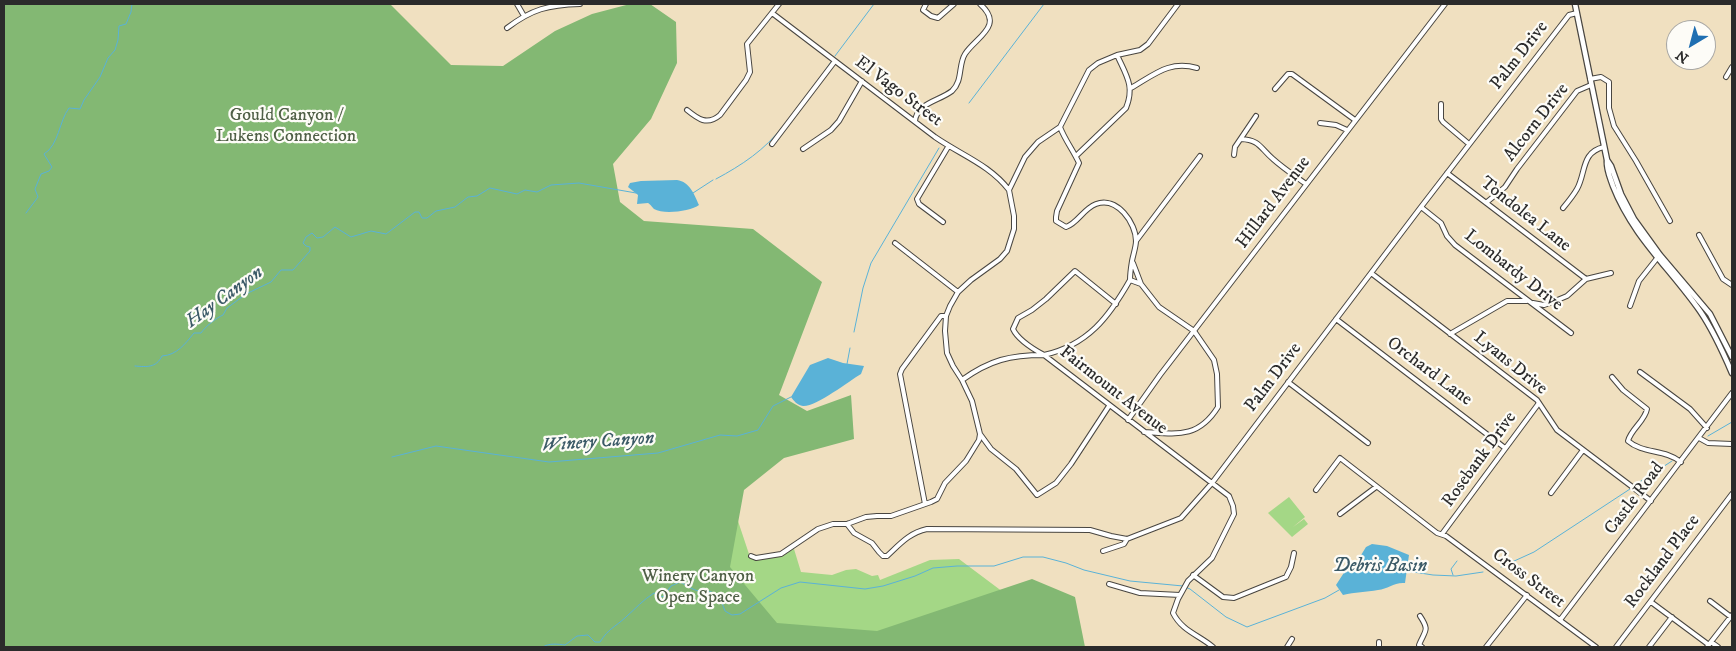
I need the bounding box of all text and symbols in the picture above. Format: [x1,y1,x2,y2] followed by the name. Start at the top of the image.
[1487,17,1553,95] street label: Palm Drive
[1666,20,1716,70] north arrow
[1673,46,1693,67] text: N
[850,52,946,132] street label: El Vago Street
[1500,80,1574,166] street label: Alcorn Drive
[216,105,356,148] park label: Gould Canyon / Lukens Connection
[1232,153,1316,253] street label: Hillard Avenue
[1475,173,1575,257] street label: Tondolea Lane
[1459,226,1567,316] street label: Lombardy Drive
[182,262,268,334] water label: Hay Canyon
[1469,328,1551,400] street label: Lyans Drive
[1382,333,1476,411] street label: Orchard Lane
[1241,339,1307,417] street label: Palm Drive
[1055,342,1171,440] street label: Fairmount Avenue
[1438,408,1522,512] street label: Rosebank Drive
[541,428,655,458] water label: Winery Canyon
[1601,458,1669,540] street label: Castle Road
[1621,511,1705,613] street label: Rockland Place
[1487,545,1569,613] street label: Cross Street
[1333,556,1427,578] water label: Debris Basin
[642,566,754,608] park label: Winery Canyon Open Space

